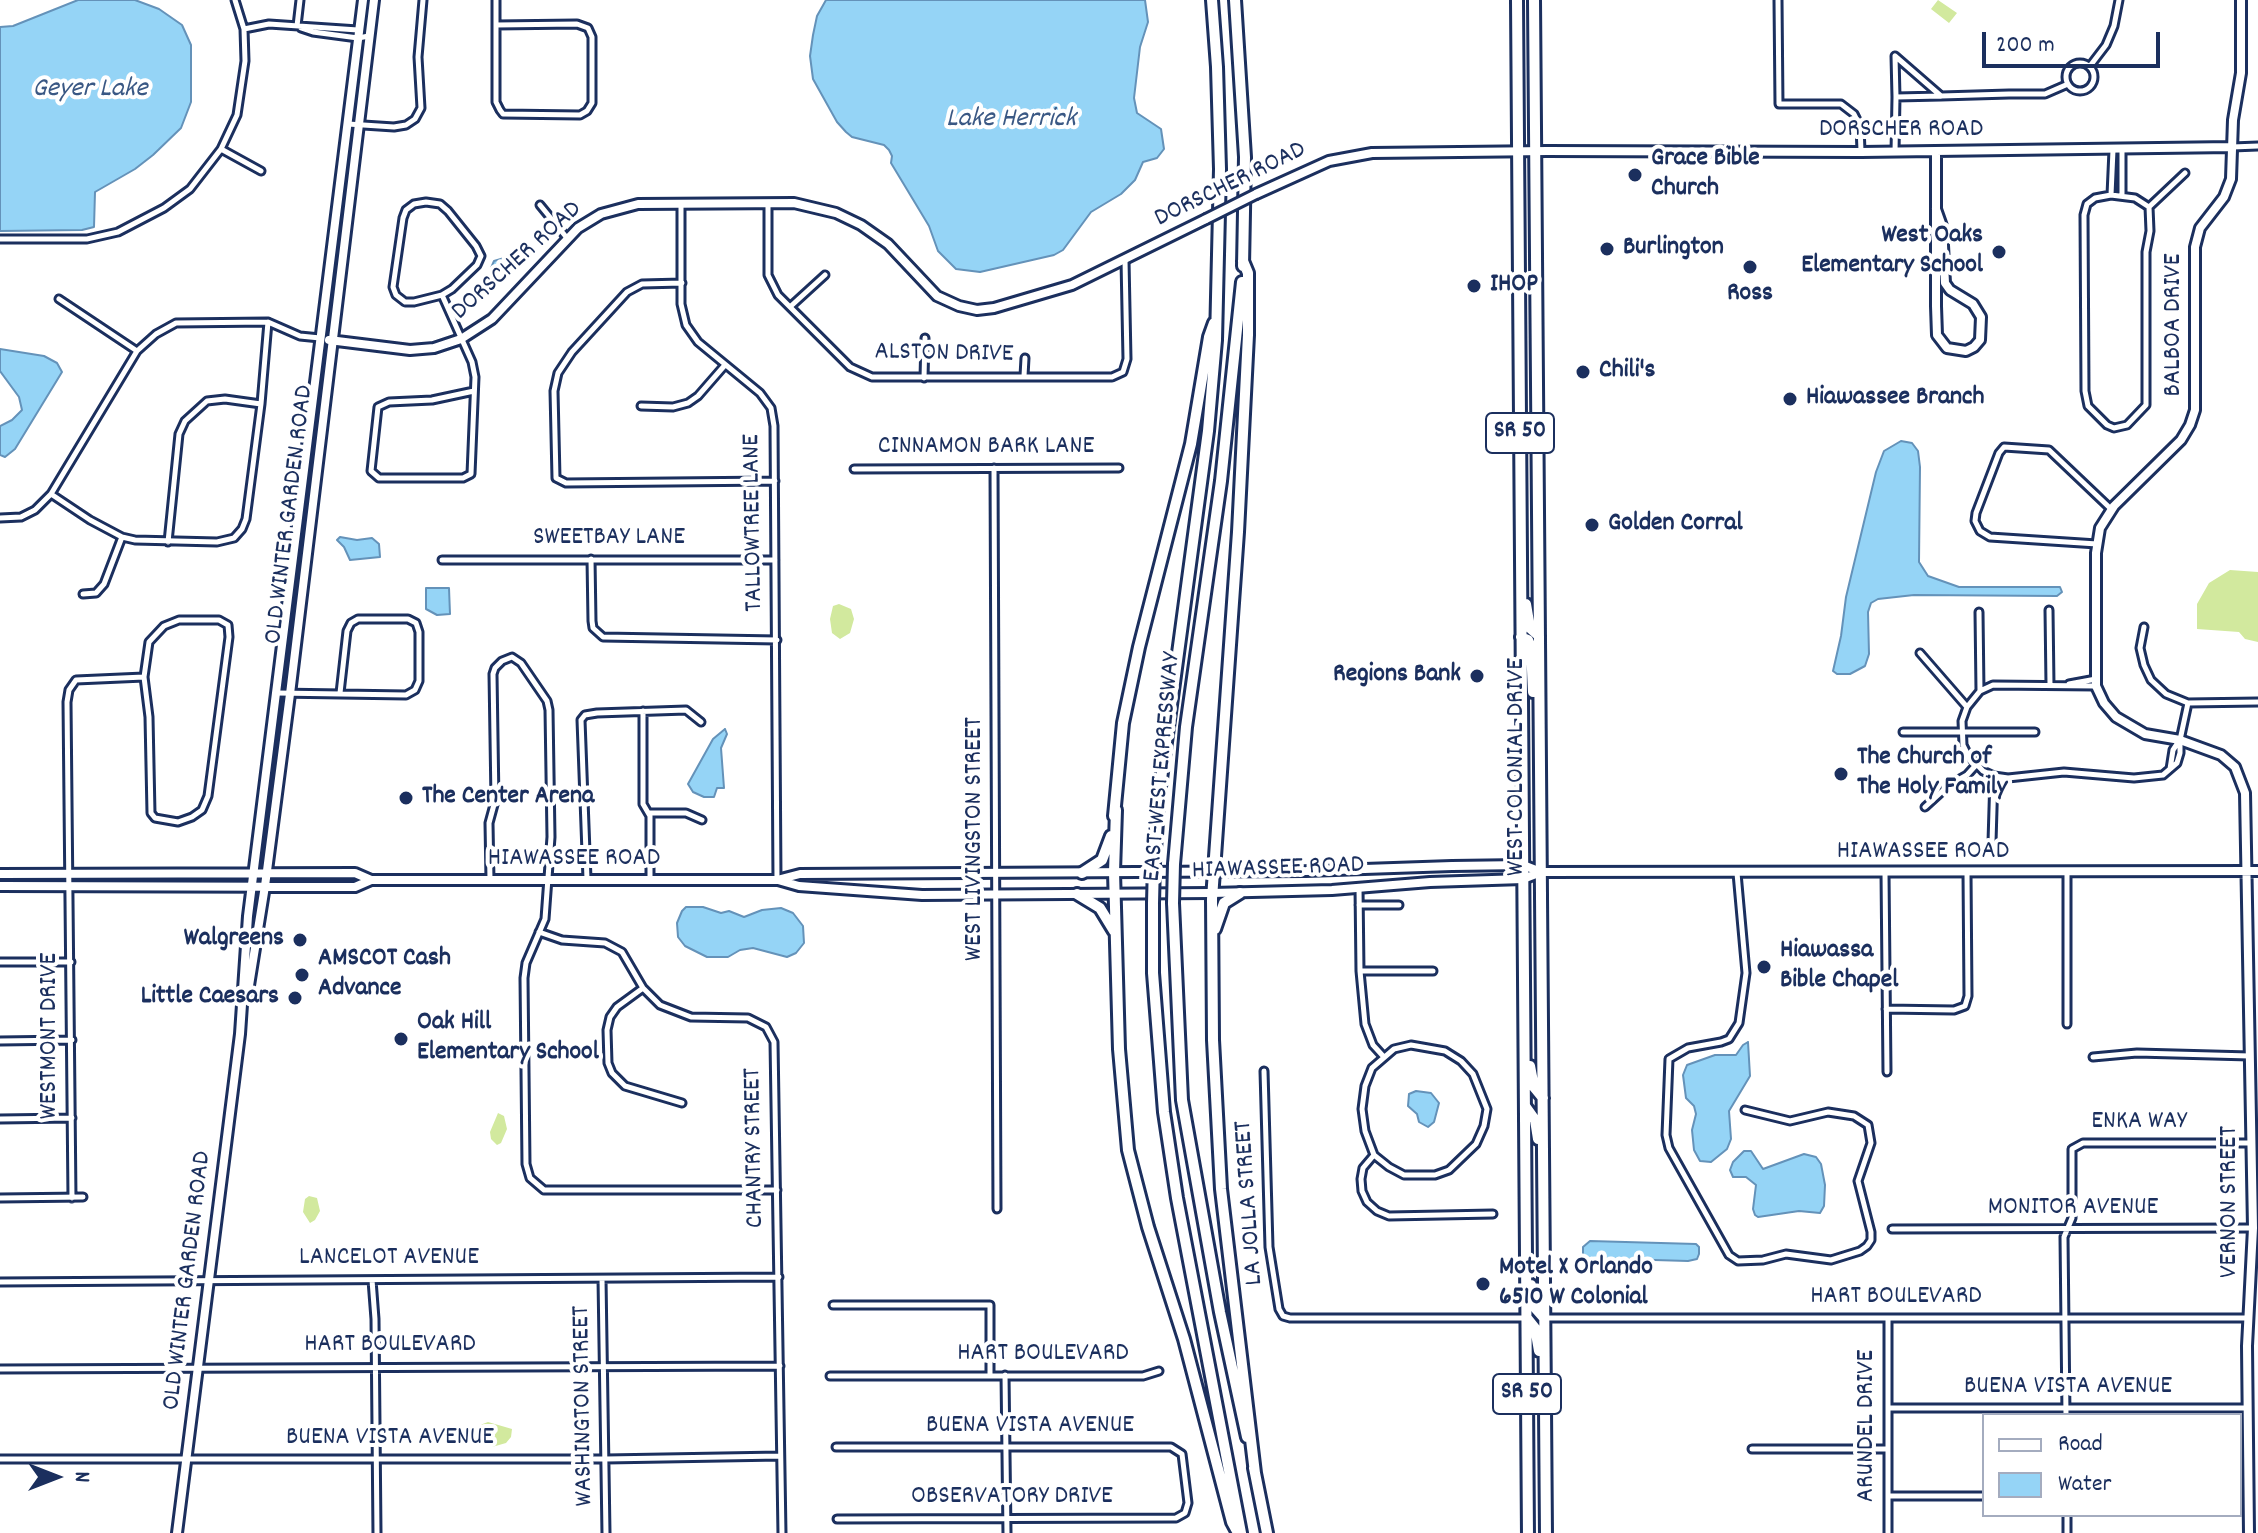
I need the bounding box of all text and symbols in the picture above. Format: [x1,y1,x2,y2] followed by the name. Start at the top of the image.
[1986,16,2164,66] scale bar
[1996,29,2055,63] text: 200 m
[32,74,148,108] water label: Geyer Lake
[946,104,1076,138] water label: Lake Herrick
[1819,115,1983,147] street label: DORSCHER ROAD
[1150,136,1312,236] street label: DORSCHER ROAD
[1651,144,1760,206] place label: Grace Bible Church
[1626,166,1644,184] marker: Grace Bible Church
[447,195,589,329] street label: DORSCHER ROAD
[1801,221,1983,282] place label: West Oaks Elementary School
[1623,233,1724,265] place label: Burlington
[1598,240,1616,258] marker: Burlington
[1990,243,2008,261] marker: West Oaks Elementary School
[2159,254,2191,396] street label: BALBOA DRIVE
[1741,258,1759,276] marker: Ross
[1490,270,1538,302] place label: IHOP
[1465,277,1483,295] marker: IHOP
[1727,279,1773,311] place label: Ross
[874,338,1014,372] street label: ALSTON DRIVE
[1599,356,1656,388] place label: Chili's
[1574,363,1592,381] marker: Chili's
[1806,383,1984,415] place label: Hiawassee Branch
[260,384,322,646] street label: OLD WINTER GARDEN ROAD
[1781,390,1799,408] marker: Hiawassee Branch
[1486,413,1554,453] road number: SR 50
[878,432,1094,464] street label: CINNAMON BARK LANE
[738,434,772,612] street label: TALLOWTREE LANE
[1608,509,1743,541] place label: Golden Corral
[1583,516,1601,534] marker: Golden Corral
[533,523,685,555] street label: SWEETBAY LANE
[1138,651,1190,883] street label: EAST-WEST EXPRESSWAY
[1502,658,1534,876] street label: WEST COLONIAL DRIVE
[1333,660,1461,692] place label: Regions Bank
[1468,667,1486,685] marker: Regions Bank
[960,717,992,961] street label: WEST LIVINGSTON STREET
[1857,743,2007,804] place label: The Church of The Holy Family
[1832,765,1850,783] marker: The Church of The Holy Family
[422,782,594,814] place label: The Center Arena
[397,789,415,807] marker: The Center Arena
[1837,837,2009,869] street label: HIAWASSEE ROAD
[488,844,660,876] street label: HIAWASSEE ROAD
[1191,851,1365,889] street label: HIAWASSEE ROAD
[184,924,284,956] place label: Walgreens
[291,931,309,949] marker: Walgreens
[1780,936,1898,998] place label: Hiawassa Bible Chapel
[318,944,451,1006] place label: AMSCOT Cash Advance
[35,953,67,1119] street label: WESTMONT DRIVE
[1755,958,1773,976] marker: Hiawassa Bible Chapel
[293,966,311,984] marker: AMSCOT Cash Advance
[141,982,279,1014] place label: Little Caesars
[286,989,304,1007] marker: Little Caesars
[417,1008,599,1070] place label: Oak Hill Elementary School
[392,1030,410,1048] marker: Oak Hill Elementary School
[739,1068,773,1228] street label: CHANTRY STREET
[2091,1107,2187,1139] street label: ENKA WAY
[1230,1120,1272,1286] street label: LA JOLLA STREET
[2215,1126,2247,1278] street label: VERNON STREET
[158,1150,220,1412] street label: OLD WINTER GARDEN ROAD
[1988,1193,2158,1225] street label: MONITOR AVENUE
[299,1243,479,1275] street label: LANCELOT AVENUE
[1499,1253,1653,1314] place label: Motel X Orlando 6510 W Colonial
[1474,1275,1492,1293] marker: Motel X Orlando 6510 W Colonial
[1810,1282,1982,1314] street label: HART BOULEVARD
[568,1305,602,1507] street label: WASHINGTON STREET
[304,1330,476,1362] street label: HART BOULEVARD
[957,1339,1129,1371] street label: HART BOULEVARD
[1852,1350,1884,1502] street label: ARUNDEL DRIVE
[1964,1372,2172,1404] street label: BUENA VISTA AVENUE
[1493,1374,1561,1414] road number: SR 50
[926,1411,1134,1443] street label: BUENA VISTA AVENUE
[1982,1413,2242,1517] legend
[286,1423,494,1455] street label: BUENA VISTA AVENUE
[2058,1428,2103,1462] text: Road
[16,1437,96,1517] north arrow
[2058,1468,2111,1502] text: Water
[65,1472,96,1482] text: N
[911,1482,1113,1514] street label: OBSERVATORY DRIVE

